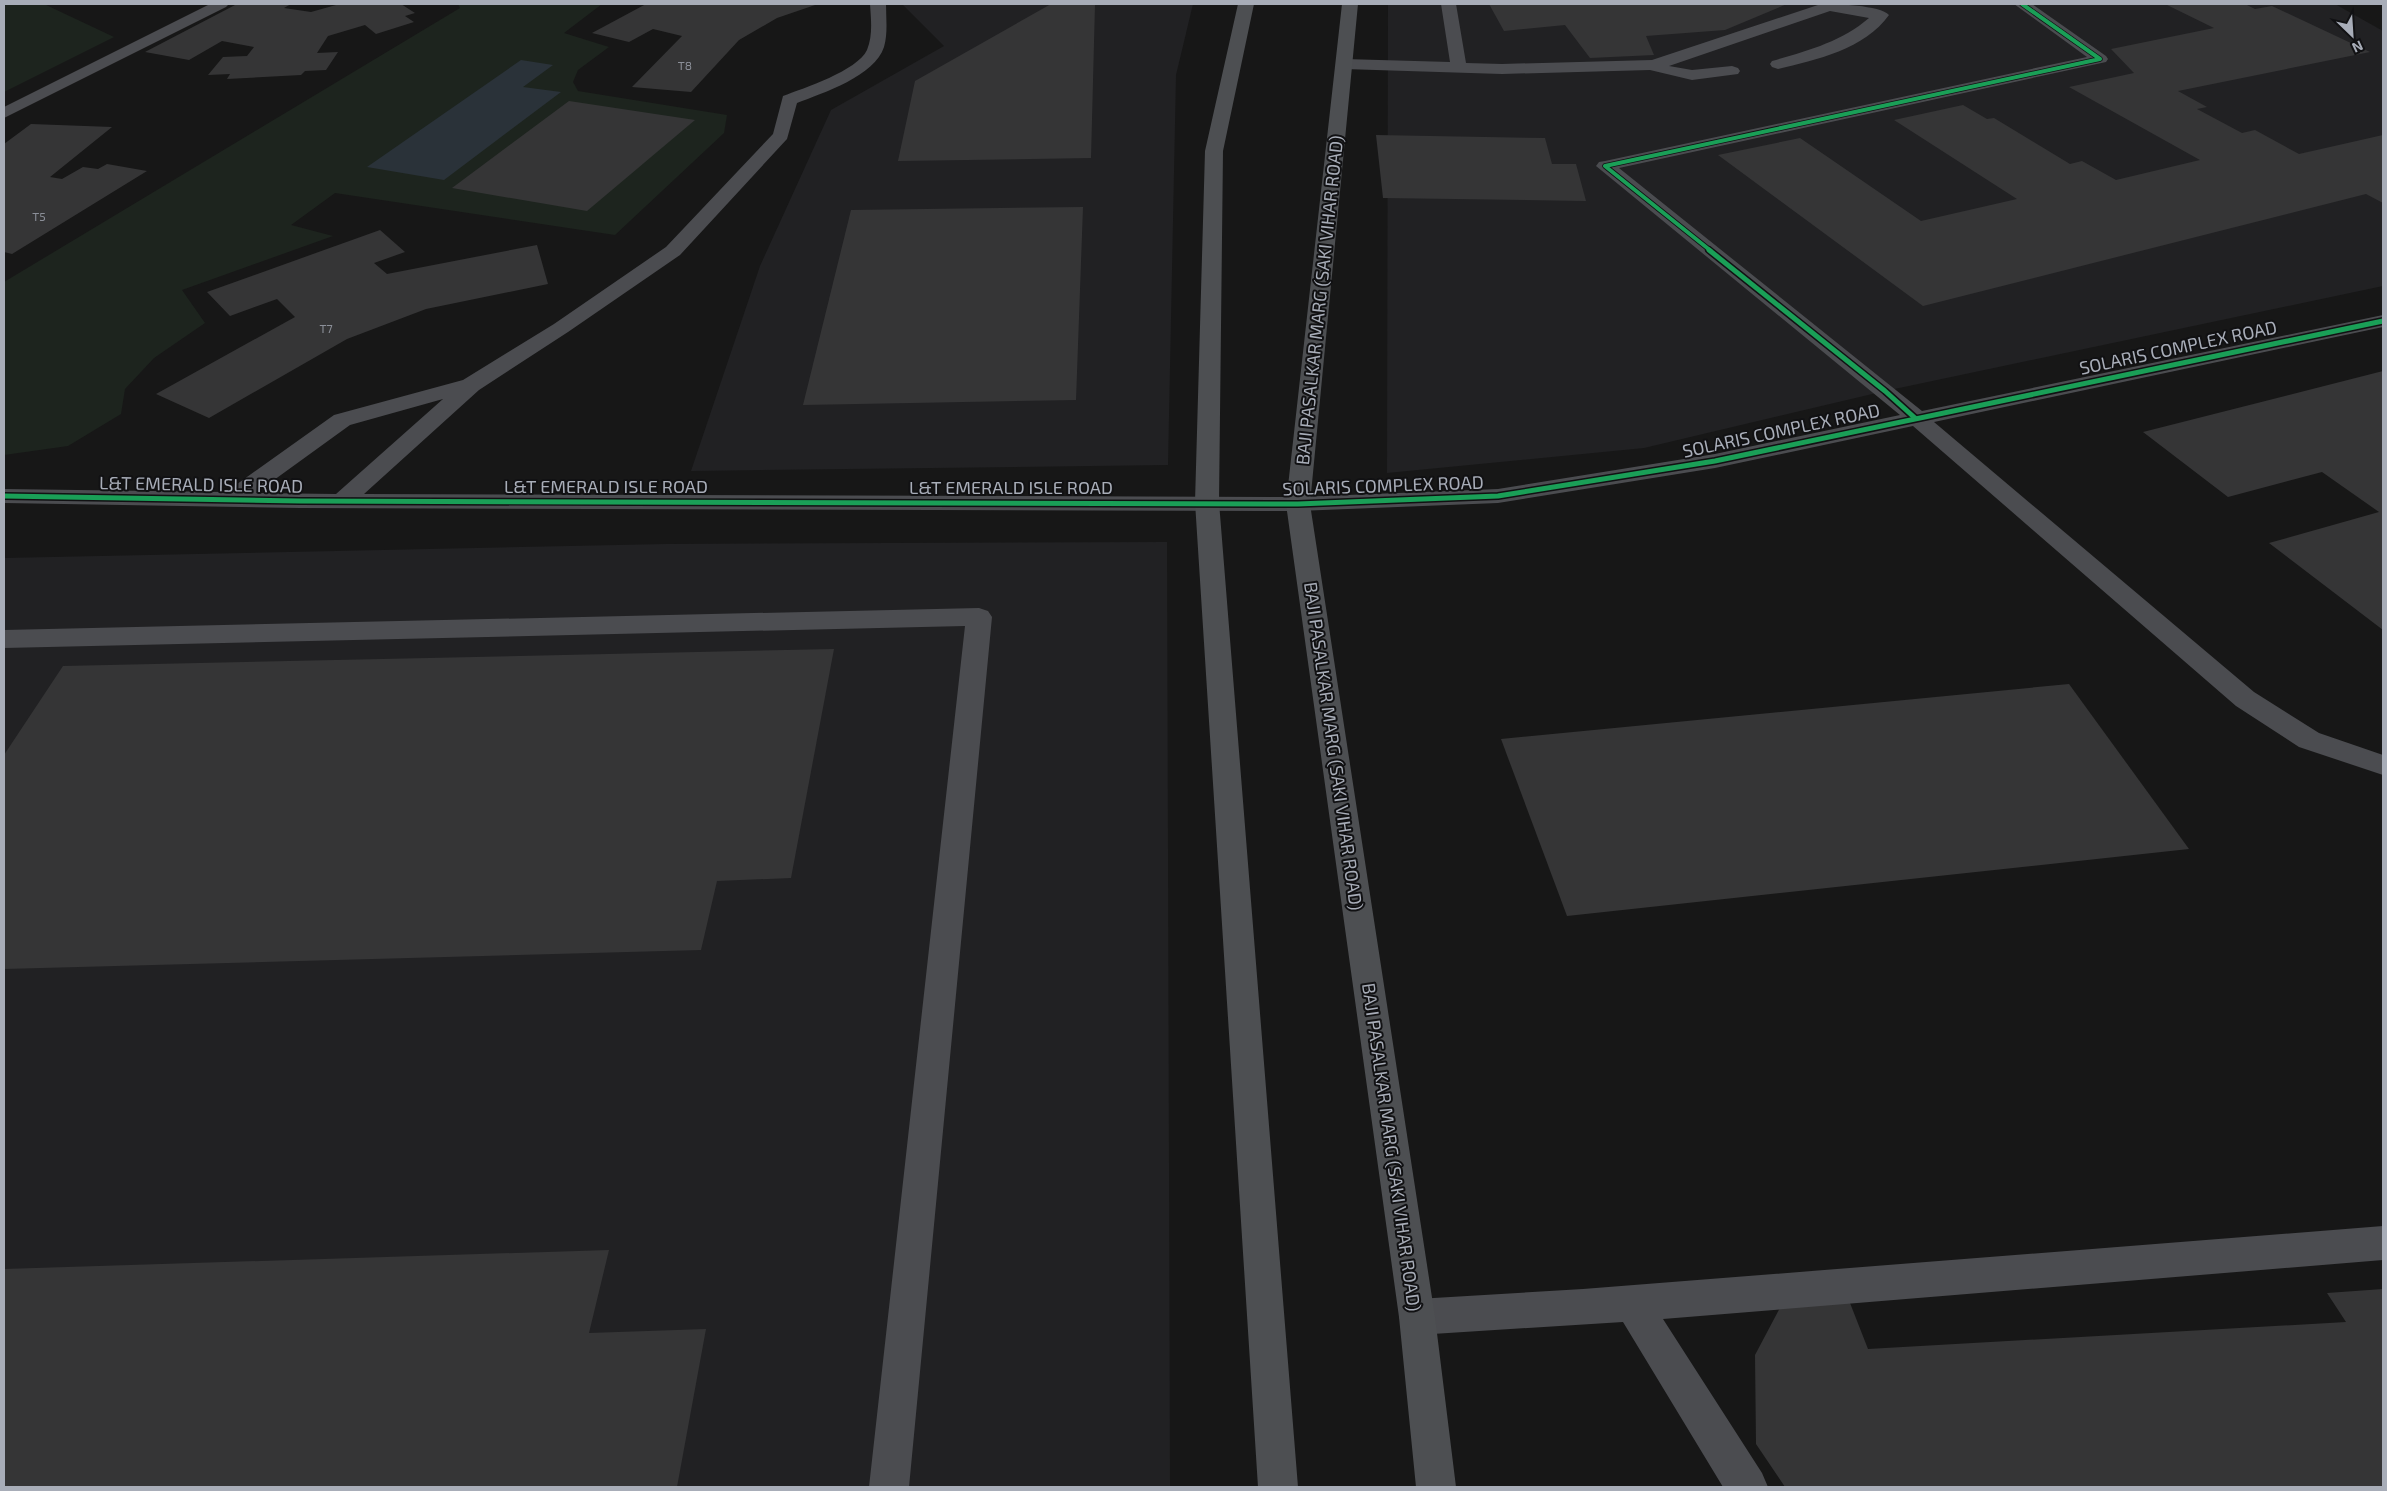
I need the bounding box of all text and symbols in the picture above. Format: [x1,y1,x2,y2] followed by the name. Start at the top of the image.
[2327,10,2377,60] north arrow
[2350,37,2366,57] text: N
[678,58,692,72] house number: T8
[1291,134,1347,466] street label: BAJI PASALKAR MARG (SAKI VIHAR ROAD)
[32,209,46,223] house number: T5
[2077,315,2279,379] street label: SOLARIS COMPLEX ROAD
[319,321,333,335] house number: T7
[1680,398,1882,462] street label: SOLARIS COMPLEX ROAD
[1282,470,1484,500] street label: SOLARIS COMPLEX ROAD
[99,471,303,497] street label: L&T EMERALD ISLE ROAD
[504,475,708,497] street label: L&T EMERALD ISLE ROAD
[909,476,1113,498] street label: L&T EMERALD ISLE ROAD
[1300,580,1368,912] street label: BAJI PASALKAR MARG (SAKI VIHAR ROAD)
[1358,981,1426,1313] street label: BAJI PASALKAR MARG (SAKI VIHAR ROAD)

